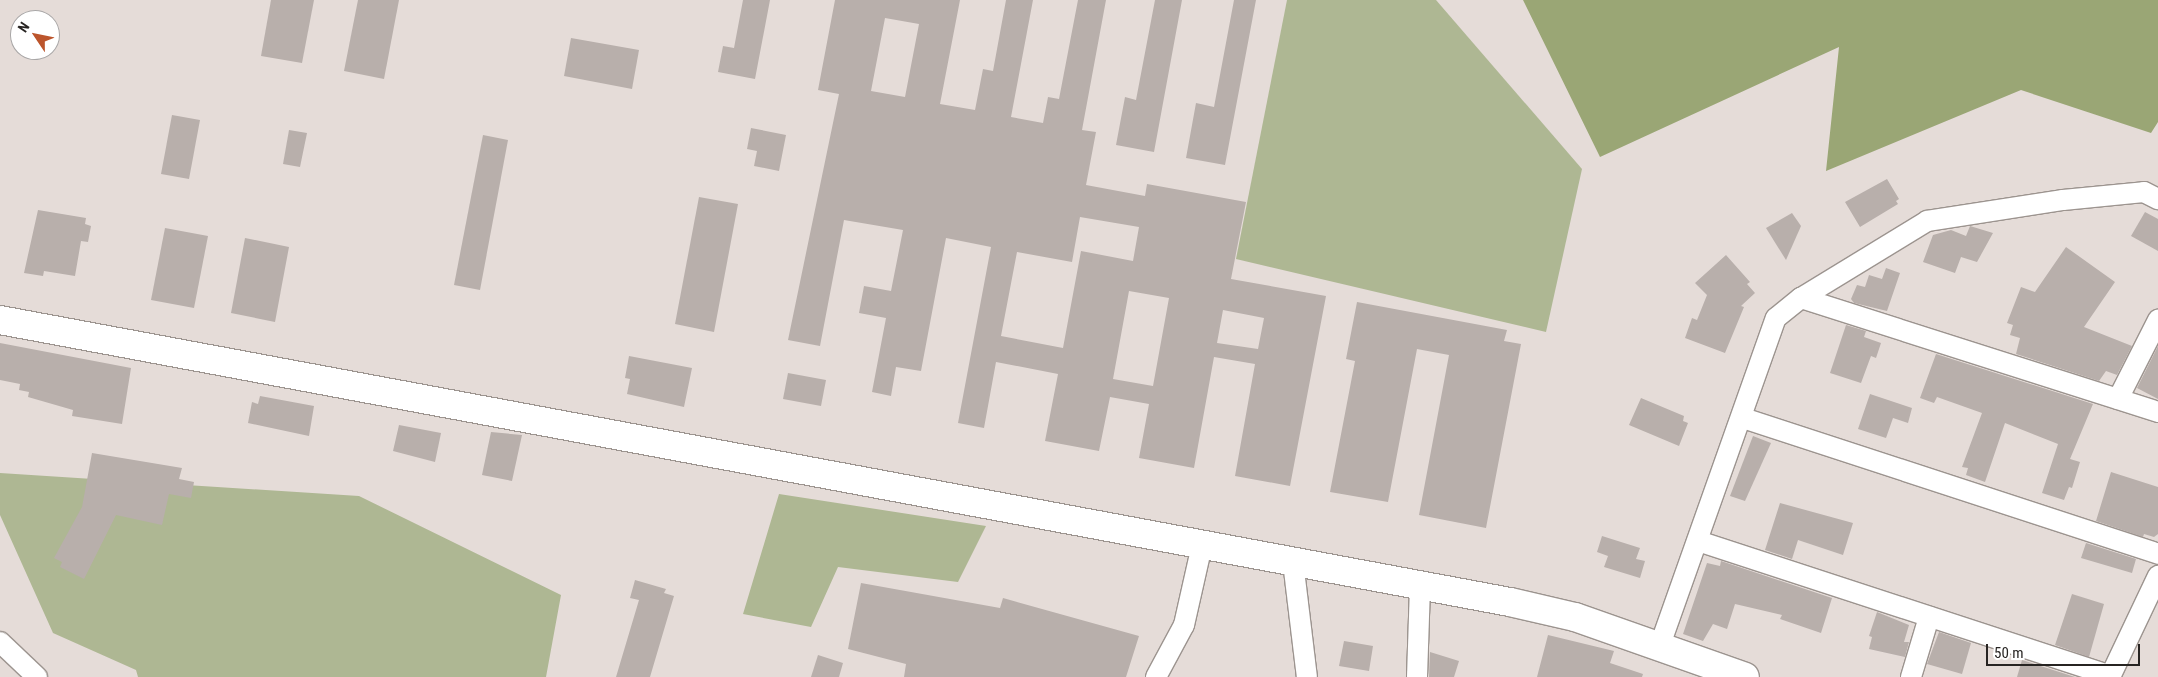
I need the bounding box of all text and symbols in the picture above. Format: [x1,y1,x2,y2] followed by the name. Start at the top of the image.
[10,10,60,60] north arrow
[14,19,32,35] text: N
[1988,634,2142,666] scale bar
[1994,644,2024,662] text: 50 m

